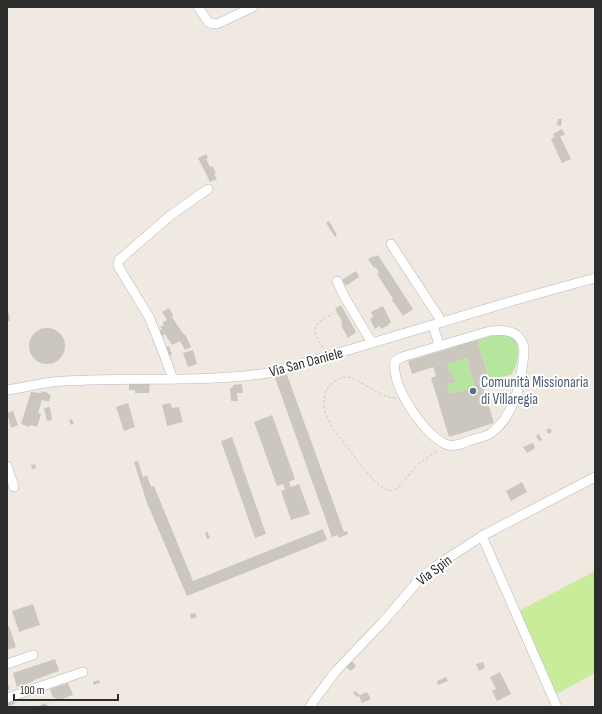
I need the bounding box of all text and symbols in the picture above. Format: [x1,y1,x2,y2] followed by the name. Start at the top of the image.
[267,343,345,381] street label: Via San Daniele
[481,373,589,409] place label: Comunità Missionaria di Villaregia
[468,386,478,396] marker: Comunità Missionaria di Villaregia
[413,551,456,590] street label: Via Spin
[14,676,118,702] scale bar
[20,683,45,698] text: 100 m

